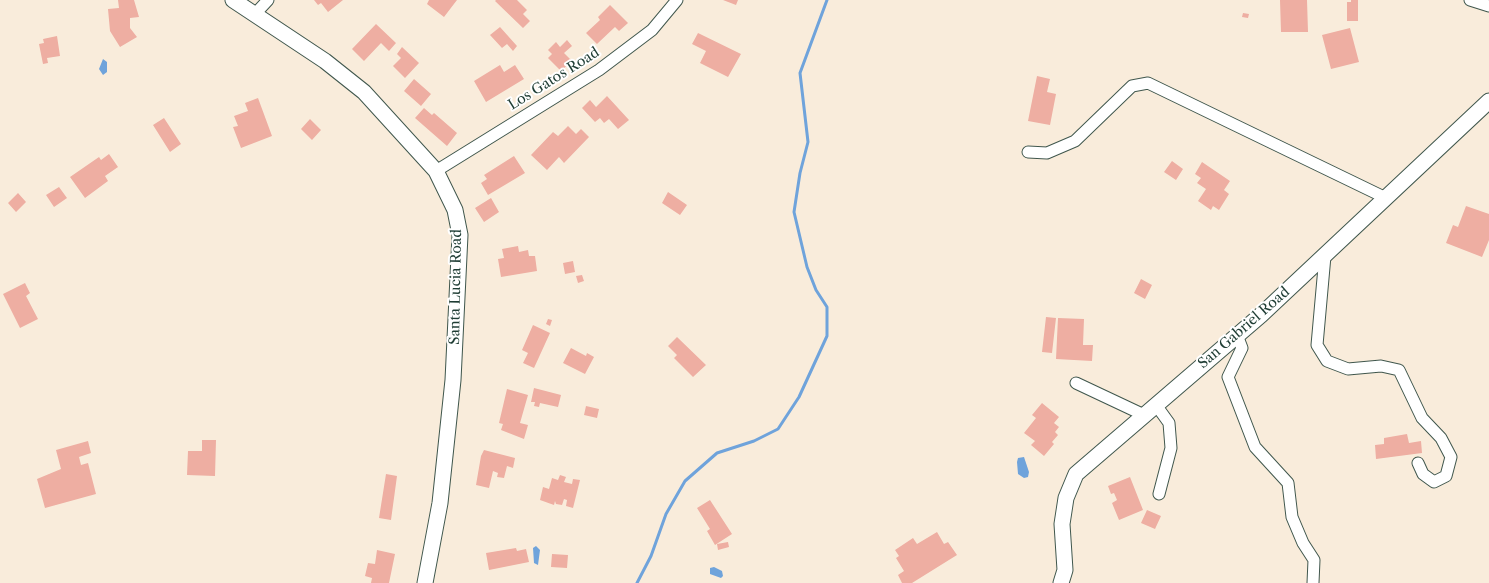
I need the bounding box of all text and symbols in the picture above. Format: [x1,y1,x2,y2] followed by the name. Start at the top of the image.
[505,44,603,114] street label: Los Gatos Road
[447,229,465,345] street label: Santa Lucia Road
[1195,284,1293,372] street label: San Gabriel Road

